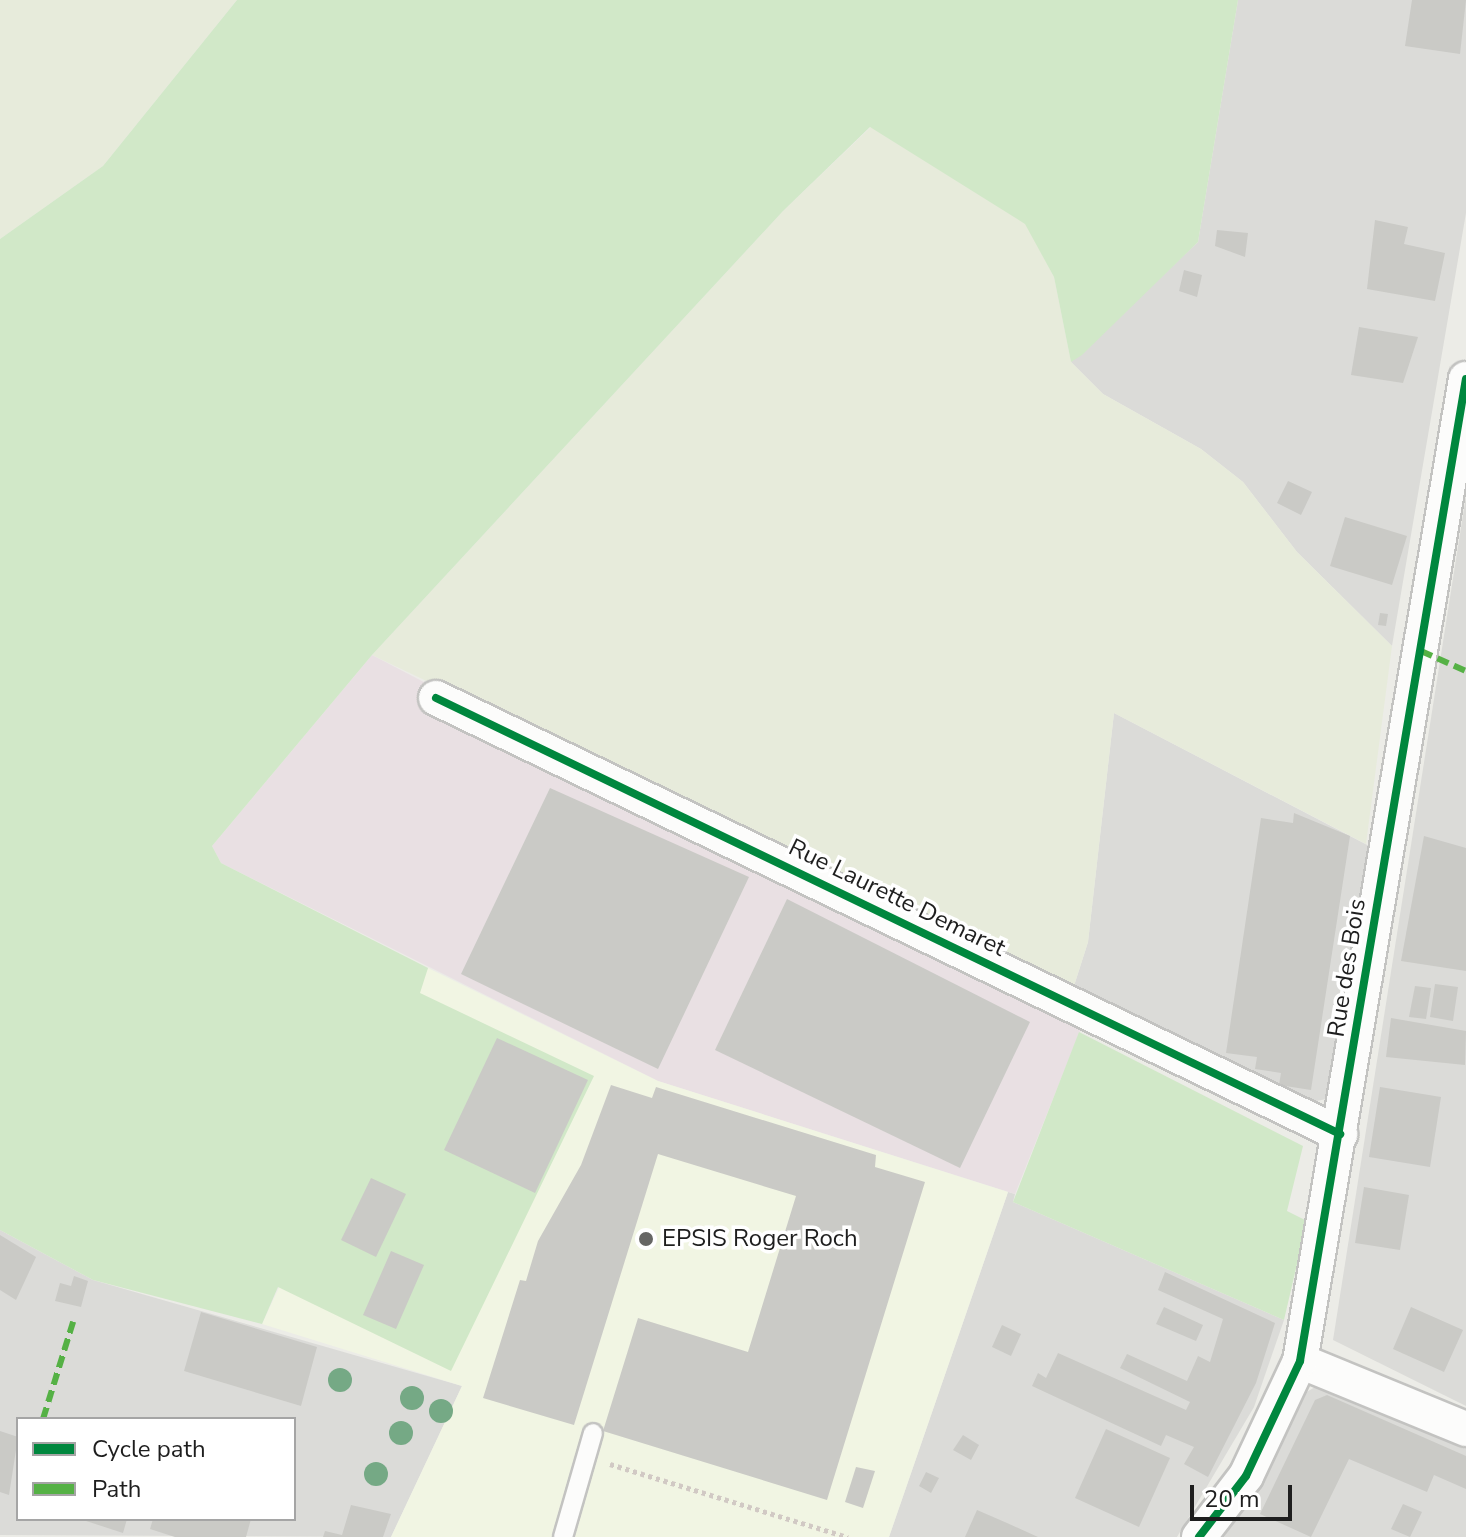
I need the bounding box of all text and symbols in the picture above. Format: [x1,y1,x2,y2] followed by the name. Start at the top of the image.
[784,833,1010,963] street label: Rue Laurette Demaret
[1322,897,1372,1039] street label: Rue des Bois
[662,1225,858,1253] place label: EPSIS Roger Roch
[637,1230,655,1248] marker: EPSIS Roger Roch
[16,1417,296,1521] legend
[92,1433,206,1465] text: Cycle path
[1194,1469,1296,1519] scale bar
[92,1473,141,1505] text: Path
[1204,1483,1260,1515] text: 20 m

